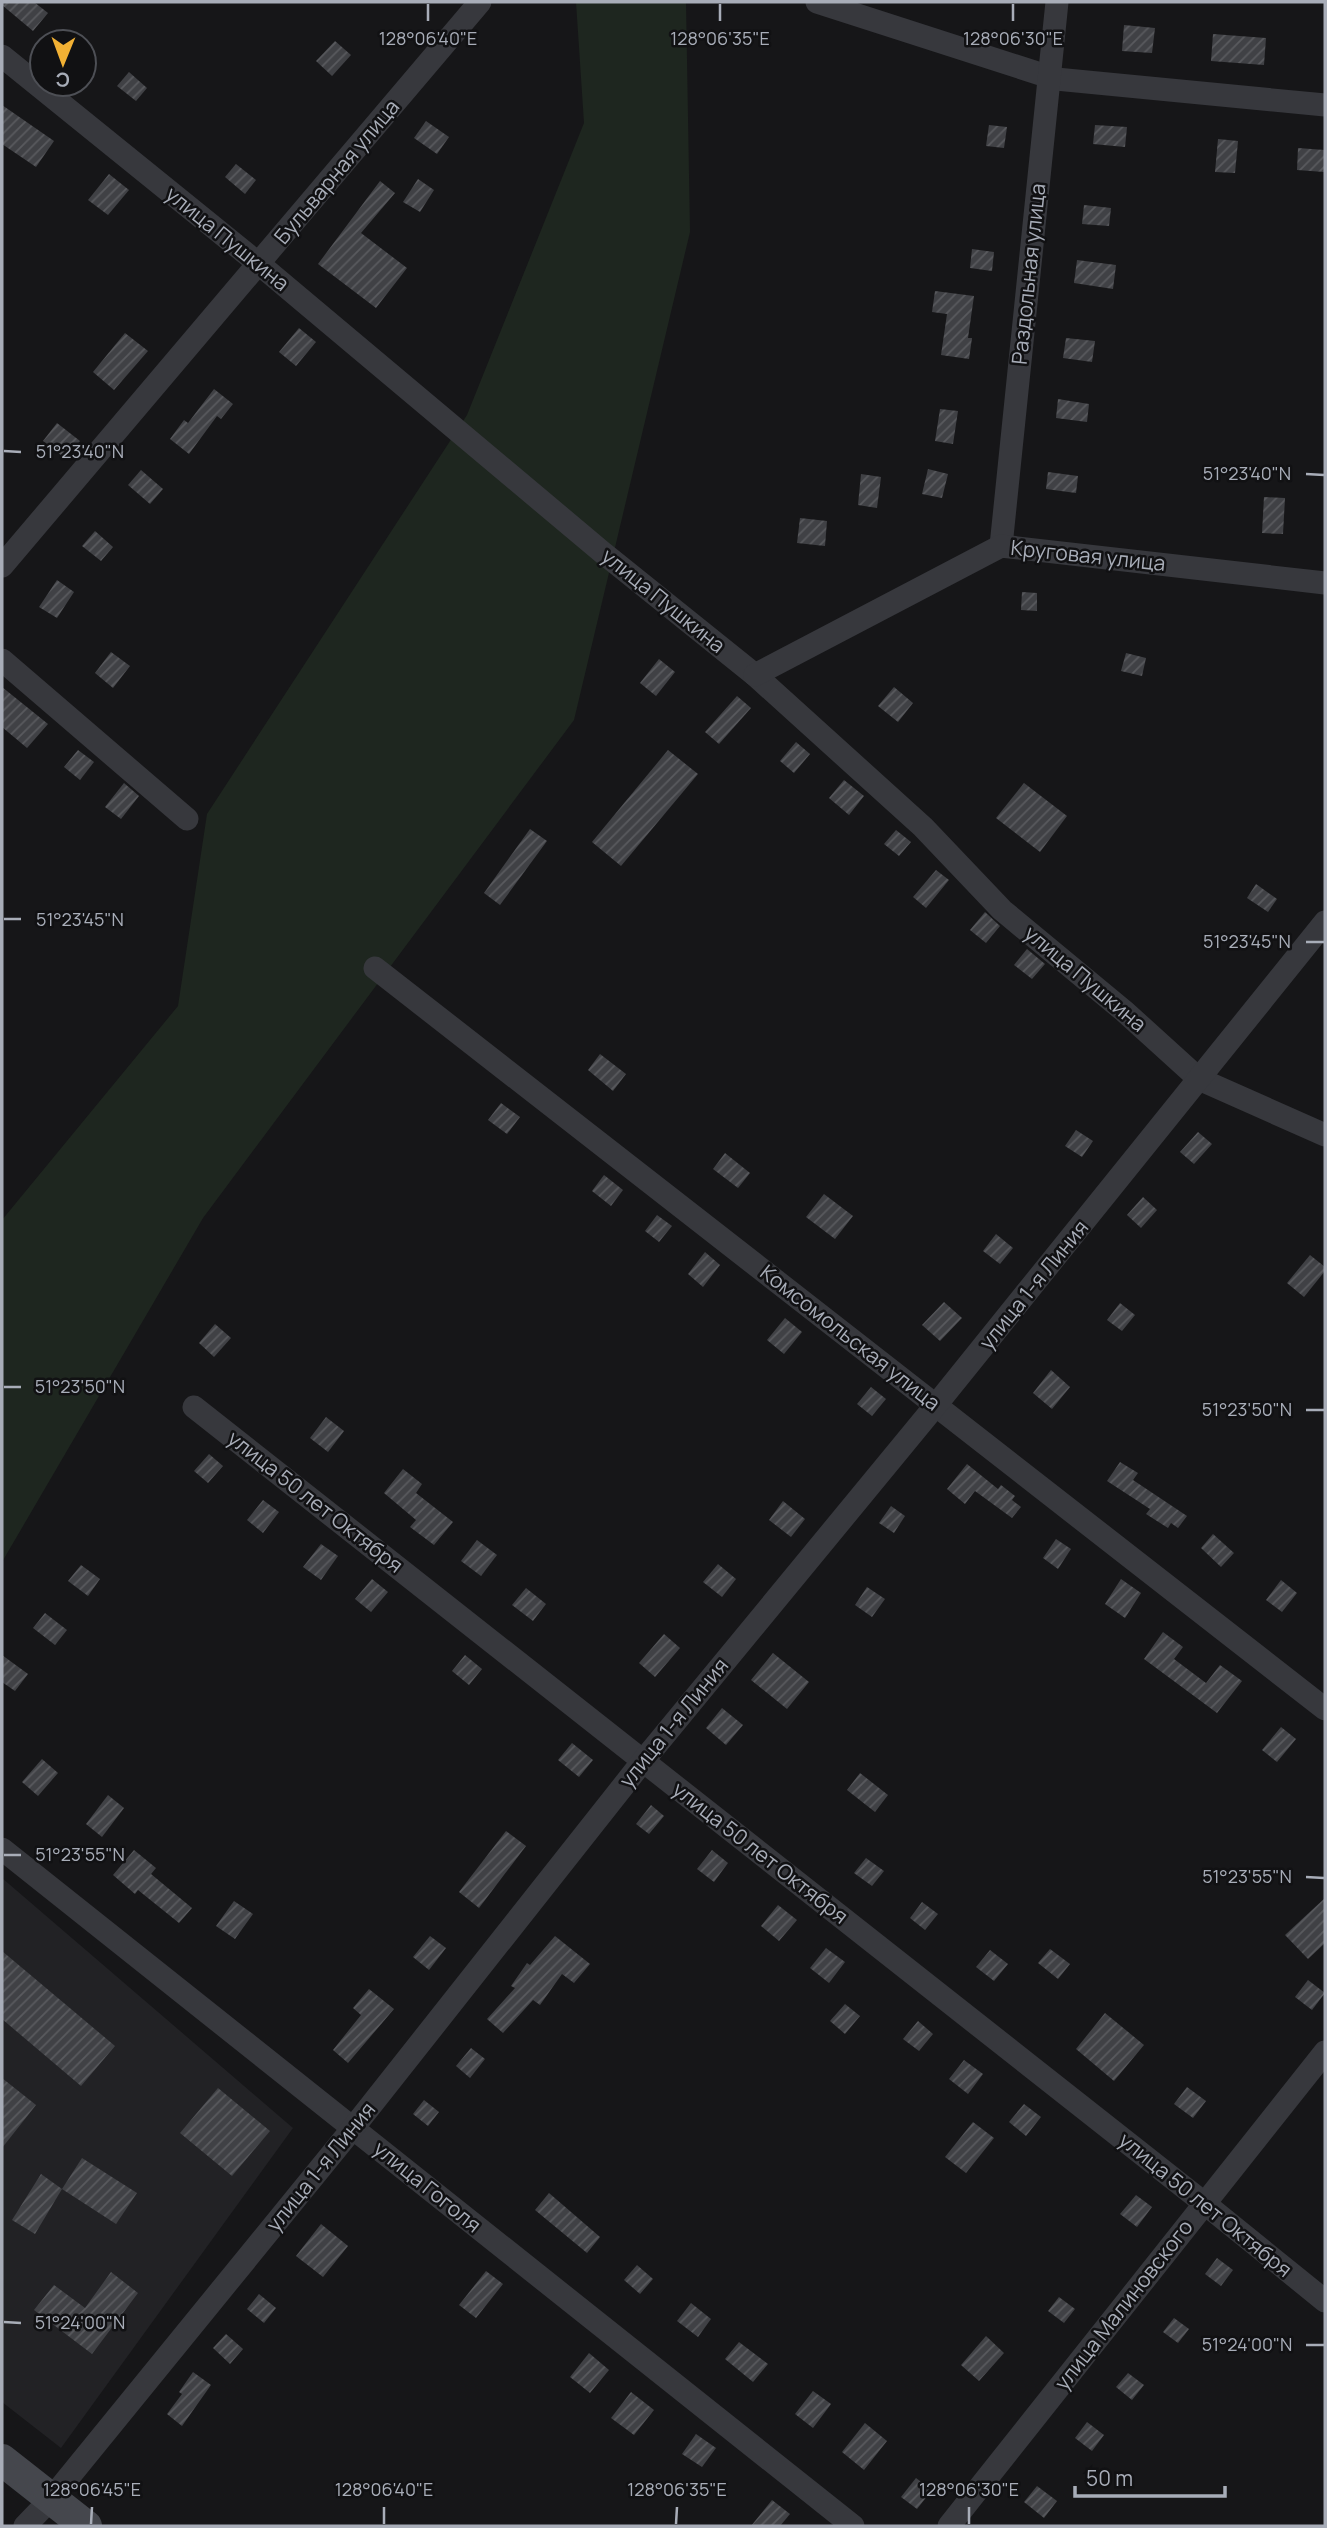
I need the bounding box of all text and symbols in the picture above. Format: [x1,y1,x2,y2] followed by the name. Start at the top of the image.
[379,26,477,50] text: 128°06'40"E
[670,26,770,50] text: 128°06'35"E
[963,26,1063,50] text: 128°06'30"E
[28,28,98,98] north arrow
[55,67,70,93] text: С
[267,93,405,250] street label: Бульварная улица
[160,180,295,297] street label: улица Пушкина
[1005,182,1051,366] street label: Раздольная улица
[36,439,124,463] text: 51°23'40"N
[1203,461,1291,485] text: 51°23'40"N
[1009,533,1167,577] street label: Круговая улица
[596,542,731,659] street label: улица Пушкина
[36,907,124,931] text: 51°23'45"N
[1019,919,1153,1038] street label: улица Пушкина
[1203,929,1291,953] text: 51°23'45"N
[972,1214,1094,1355] street label: улица 1-я Линия
[755,1258,946,1416] street label: Комсомольская улица
[35,1374,125,1398] text: 51°23'50"N
[1202,1397,1292,1421] text: 51°23'50"N
[222,1424,409,1579] street label: улица 50 лет Октября
[612,1652,734,1793] street label: улица 1-я Линия
[667,1775,854,1930] street label: улица 50 лет Октября
[35,1842,125,1866] text: 51°23'55"N
[1202,1864,1292,1888] text: 51°23'55"N
[259,2096,381,2237] street label: улица 1-я Линия
[1113,2126,1298,2283] street label: улица 50 лет Октября
[368,2134,487,2238] street label: улица Гоголя
[1048,2213,1199,2395] street label: улица Малиновского
[35,2310,125,2334] text: 51°24'00"N
[1202,2332,1292,2356] text: 51°24'00"N
[1075,2454,1226,2498] scale bar
[1086,2464,1133,2492] text: 50 m
[43,2477,141,2501] text: 128°06'45"E
[335,2477,433,2501] text: 128°06'40"E
[627,2477,727,2501] text: 128°06'35"E
[919,2477,1019,2501] text: 128°06'30"E

